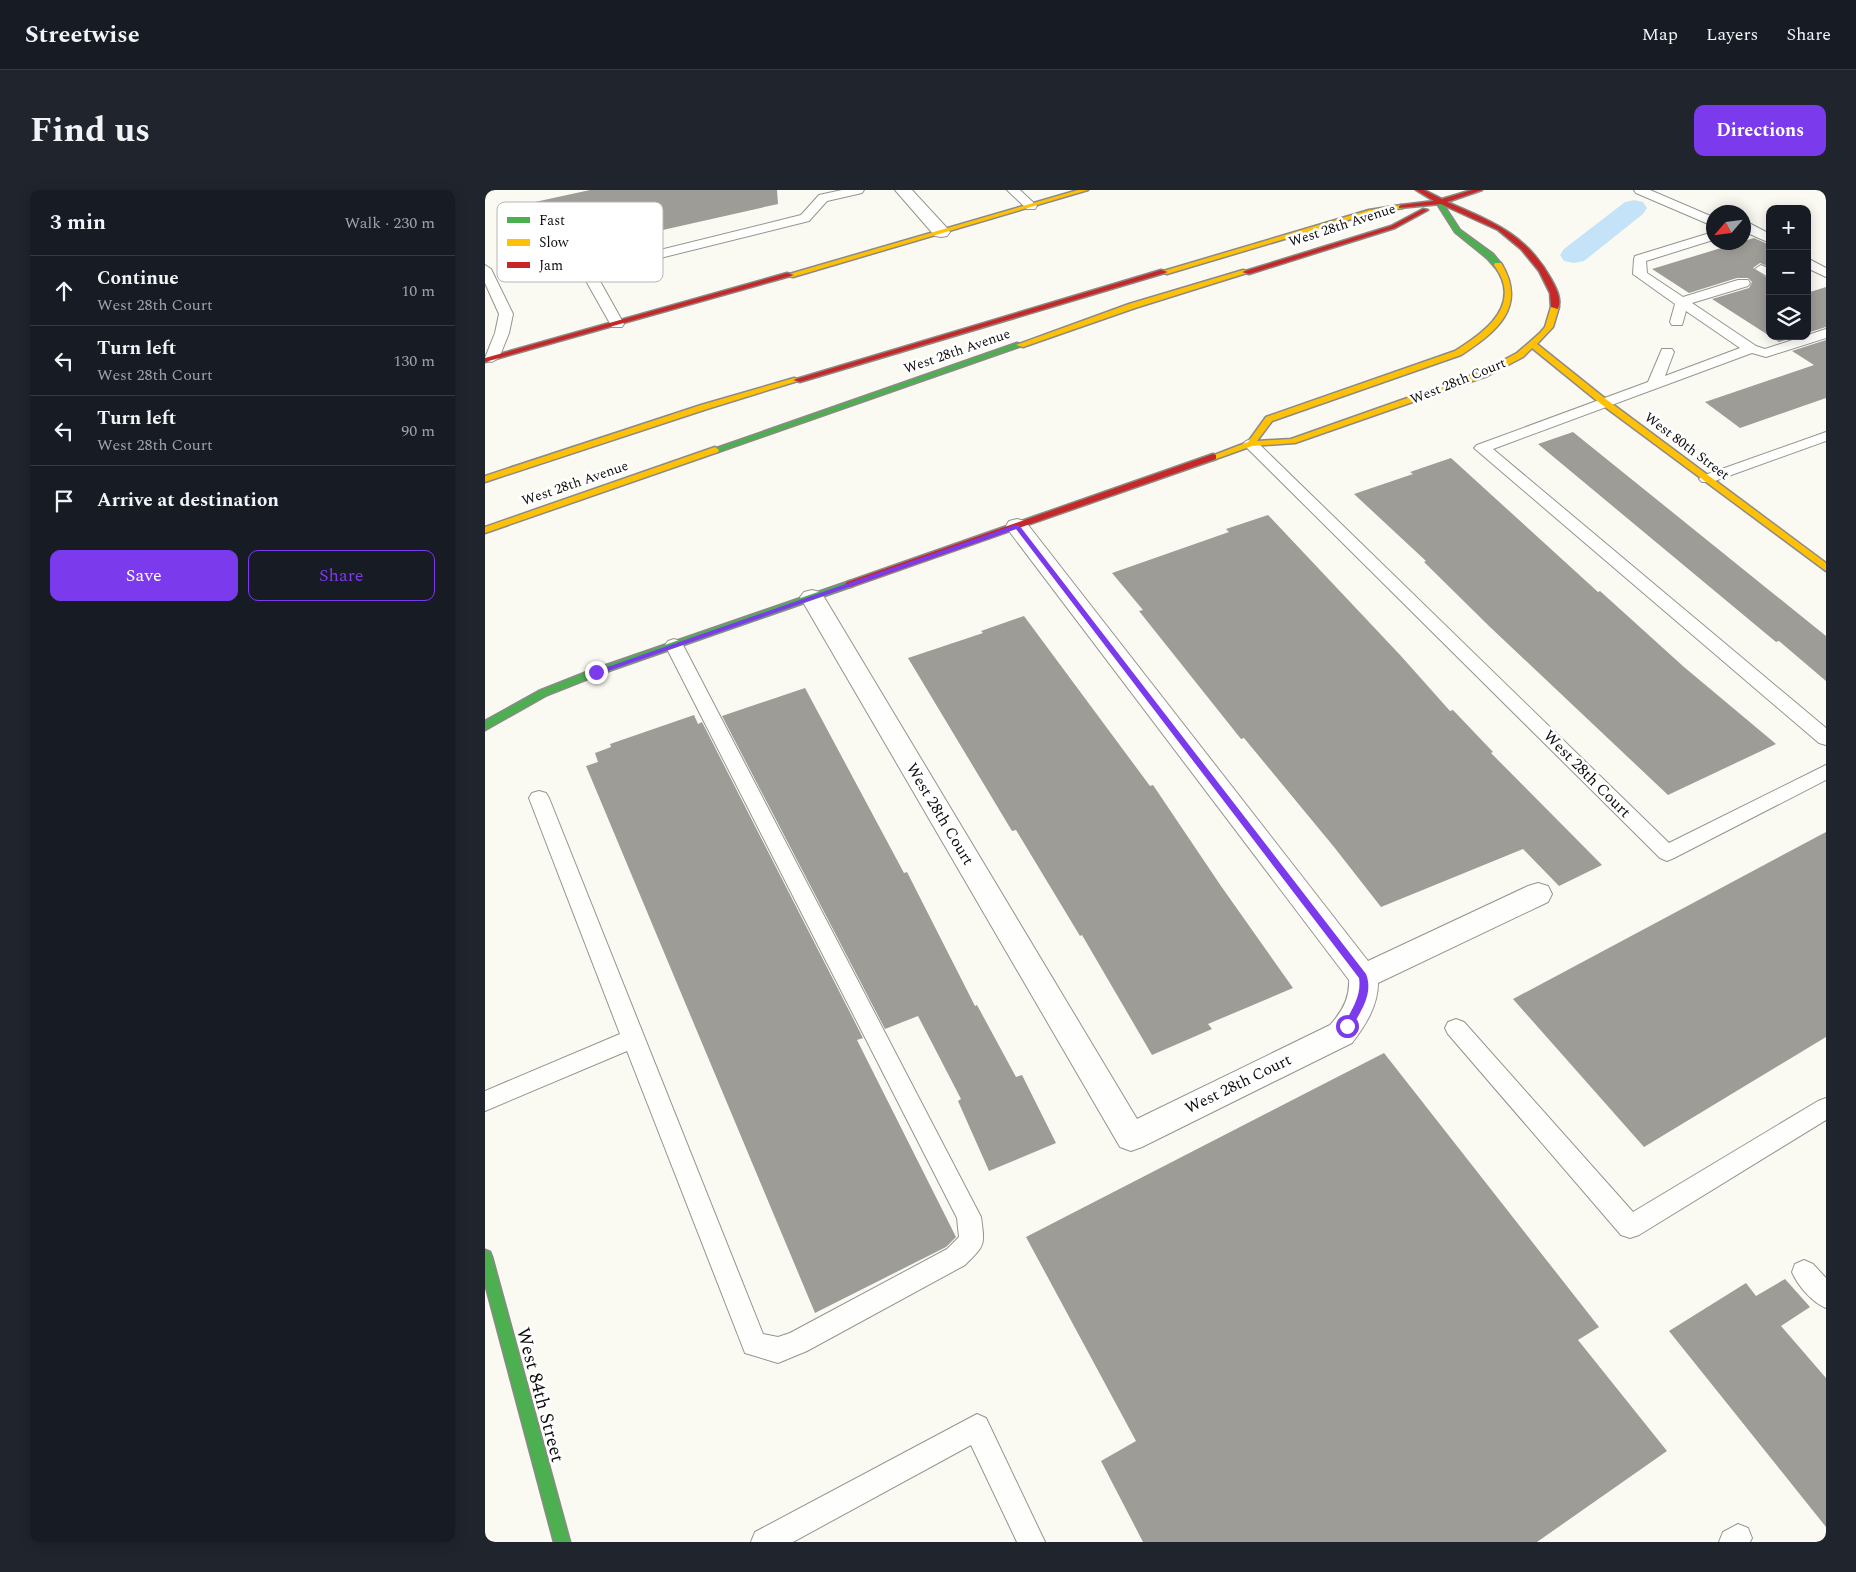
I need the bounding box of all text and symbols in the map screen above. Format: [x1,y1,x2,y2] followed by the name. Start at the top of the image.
[25,17,140,53] text: Streetwise
[1642,21,1678,48] text: Map
[1706,21,1758,48] text: Layers
[1786,21,1831,48] text: Share
[30,104,150,157] text: Find us
[1694,105,1826,156] button: Directions
[1286,198,1398,252] street label: West 28th Avenue
[497,202,663,282] legend
[1706,205,1751,250] north arrow
[1766,205,1811,340] map controls
[1766,205,1811,250] button: +
[50,207,106,239] text: 3 min
[539,210,565,231] text: Fast
[344,211,435,235] text: Walk · 230 m
[539,232,569,253] text: Slow
[1766,250,1811,295] button: −
[539,255,563,276] text: Jam
[97,264,179,293] text: Continue
[50,277,78,305] icon: ahead
[401,279,435,303] text: 10 m
[97,293,213,317] text: West 28th Court
[1766,295,1811,340] button: layers
[901,323,1013,379] street label: West 28th Avenue
[97,334,176,363] text: Turn left
[50,347,78,375] icon: left
[393,349,435,373] text: 130 m
[1407,352,1509,410] street label: West 28th Court
[97,363,213,387] text: West 28th Court
[97,404,176,433] text: Turn left
[1640,407,1734,485] street label: West 80th Street
[50,417,78,445] icon: left
[401,419,435,443] text: 90 m
[97,433,213,457] text: West 28th Court
[519,455,631,511] street label: West 28th Avenue
[97,486,279,515] text: Arrive at destination
[50,487,78,515] icon: arrive
[50,550,238,601] button: Save
[248,550,435,601] button: Share
[585,661,608,684] route end
[1538,725,1637,824] street label: West 28th Court
[900,758,980,870] street label: West 28th Court
[1336,1015,1359,1038] route start
[1181,1048,1296,1120] street label: West 28th Court
[508,1324,572,1466] street label: West 84th Street

